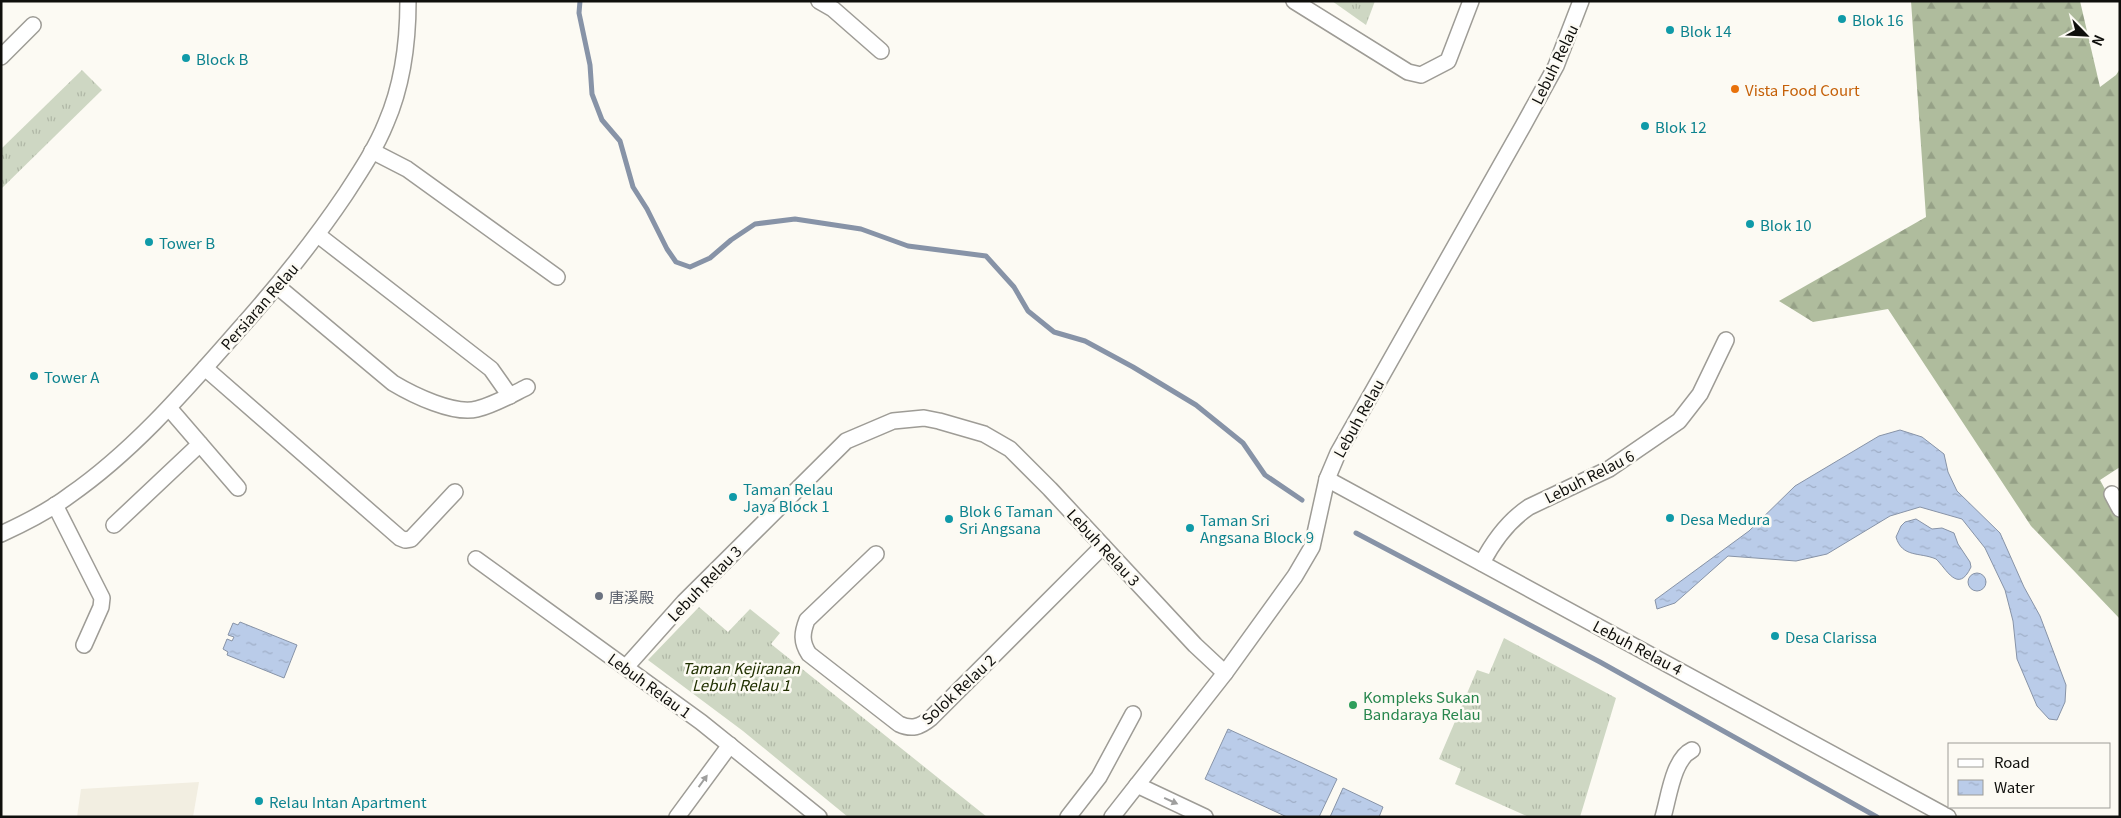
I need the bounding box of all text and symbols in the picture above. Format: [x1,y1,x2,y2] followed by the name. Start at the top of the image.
[1852,9,1904,30] place label: Blok 16
[2061,10,2111,60] north arrow
[1836,13,1848,25] marker: Blok 16
[1680,20,1732,41] place label: Blok 14
[1526,21,1582,107] street label: Lebuh Relau
[1664,24,1676,36] marker: Blok 14
[2088,32,2110,50] text: N
[196,48,248,69] place label: Block B
[180,52,192,64] marker: Block B
[1745,79,1860,100] place label: Vista Food Court
[1729,83,1741,95] marker: Vista Food Court
[1655,116,1707,137] place label: Blok 12
[1639,120,1651,132] marker: Blok 12
[1760,214,1812,235] place label: Blok 10
[1744,218,1756,230] marker: Blok 10
[159,232,215,253] place label: Tower B
[143,236,155,248] marker: Tower B
[216,258,302,354] street label: Persiaran Relau
[44,366,100,387] place label: Tower A
[28,370,40,382] marker: Tower A
[1328,375,1388,461] street label: Lebuh Relau
[1540,444,1638,508] street label: Lebuh Relau 6
[743,478,833,516] place label: Taman Relau Jaya Block 1
[727,491,739,503] marker: Taman Relau Jaya Block 1
[959,500,1053,538] place label: Blok 6 Taman Sri Angsana
[1063,504,1145,590] street label: Lebuh Relau 3
[1680,508,1770,529] place label: Desa Medura
[1200,509,1314,547] place label: Taman Sri Angsana Block 9
[1664,512,1676,524] marker: Desa Medura
[943,513,955,525] marker: Blok 6 Taman Sri Angsana
[1184,522,1196,534] marker: Taman Sri Angsana Block 9
[662,540,746,626] street label: Lebuh Relau 3
[609,586,654,607] place label: 唐溪殿
[593,590,605,602] marker: 唐溪殿
[1590,615,1686,679] street label: Lebuh Relau 4
[1785,626,1877,647] place label: Desa Clarissa
[1769,630,1781,642] marker: Desa Clarissa
[604,648,696,722] street label: Lebuh Relau 1
[916,649,1000,729] street label: Solok Relau 2
[682,657,801,695] park label: Taman Kejiranan Lebuh Relau 1
[1363,686,1481,724] place label: Kompleks Sukan Bandaraya Relau
[1347,699,1359,711] marker: Kompleks Sukan Bandaraya Relau
[1948,743,2111,808] legend
[1994,751,2030,772] text: Road
[698,775,709,788] one-way arrow
[1994,776,2035,797] text: Water
[269,791,427,812] place label: Relau Intan Apartment
[253,795,265,807] marker: Relau Intan Apartment
[1164,798,1178,806] one-way arrow

